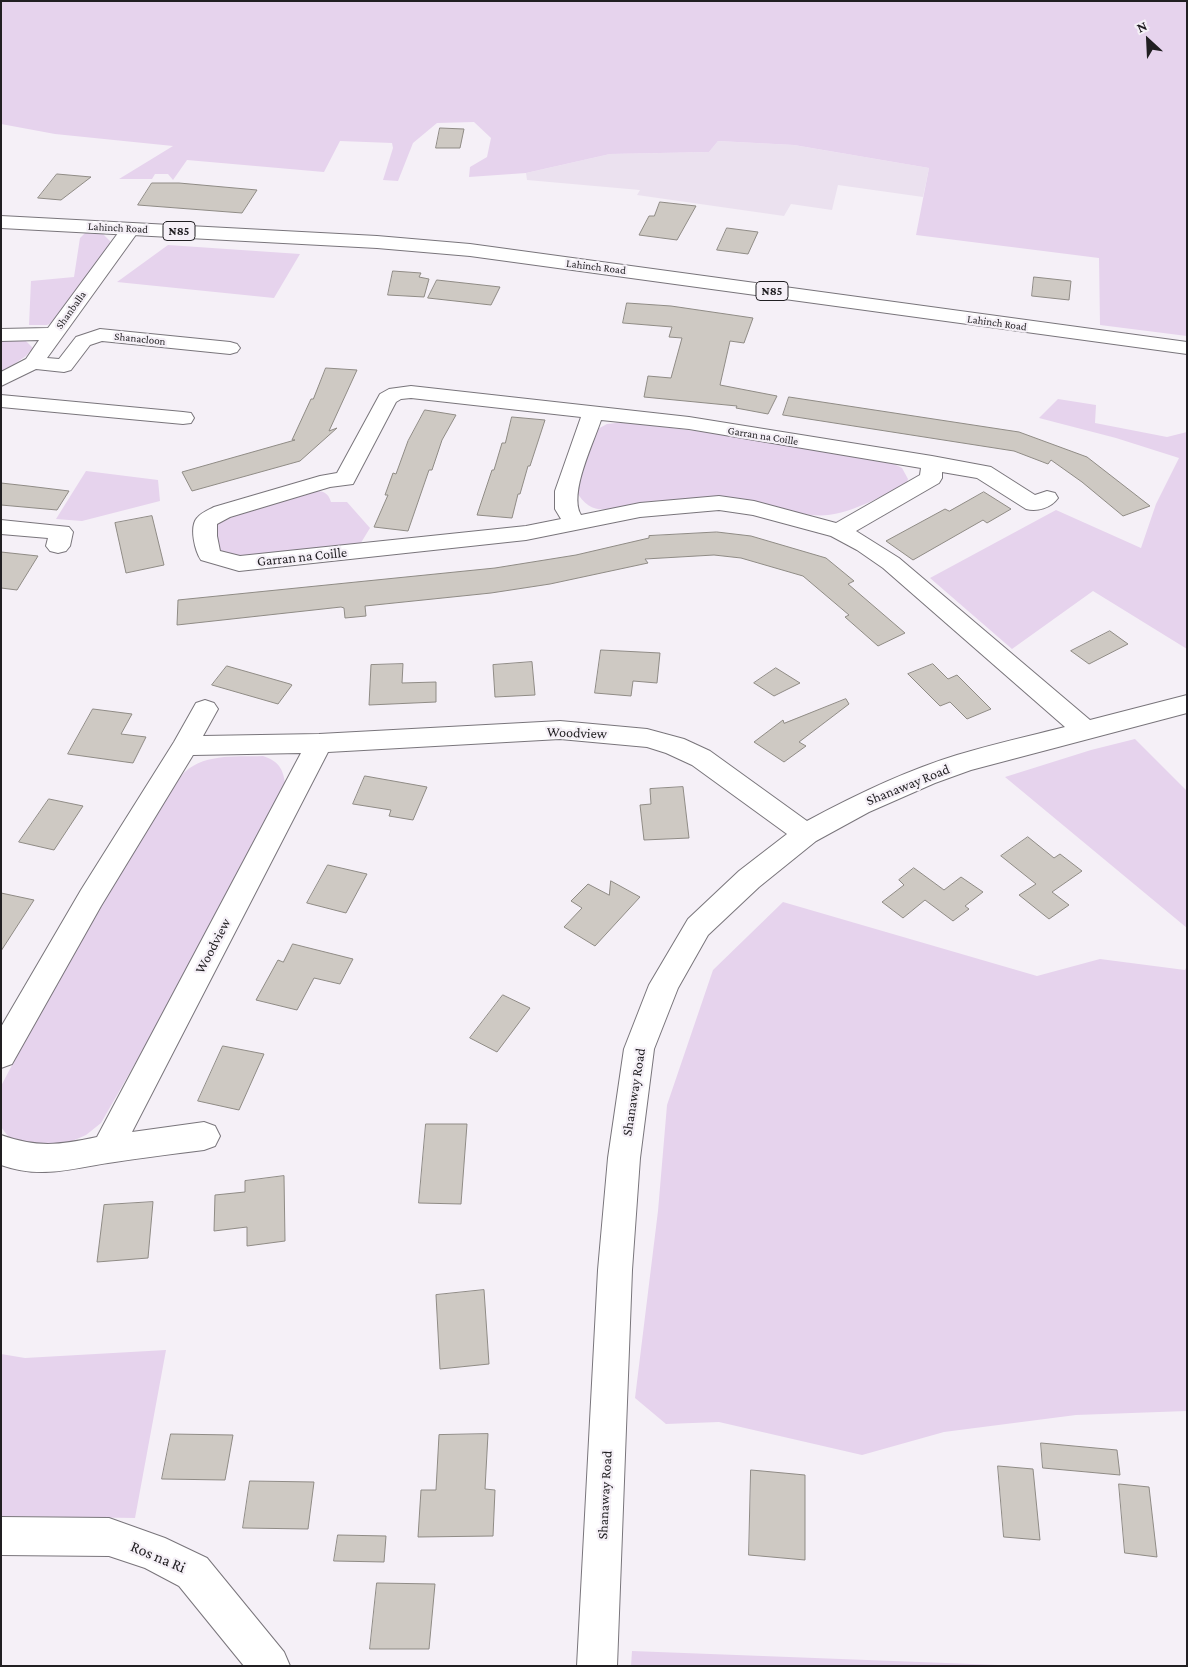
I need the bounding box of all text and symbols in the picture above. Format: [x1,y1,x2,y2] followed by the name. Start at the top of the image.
[1123,15,1173,65] north arrow
[1134,17,1149,36] text: N
[88,220,148,236] street label: Lahinch Road
[163,222,195,240] road number: N85
[565,257,627,277] street label: Lahinch Road
[756,282,788,300] road number: N85
[53,288,89,332] street label: Shanballa
[966,312,1028,334] street label: Lahinch Road
[114,330,166,348] street label: Shanacloon
[727,424,799,448] street label: Garran na Coille
[256,544,348,570] street label: Garran na Coille
[547,724,607,742] street label: Woodview
[864,761,952,809] street label: Shanaway Road
[191,916,235,976] street label: Woodview
[619,1047,649,1137] street label: Shanaway Road
[594,1450,616,1540] street label: Shanaway Road
[128,1537,188,1577] street label: Ros na Ri

